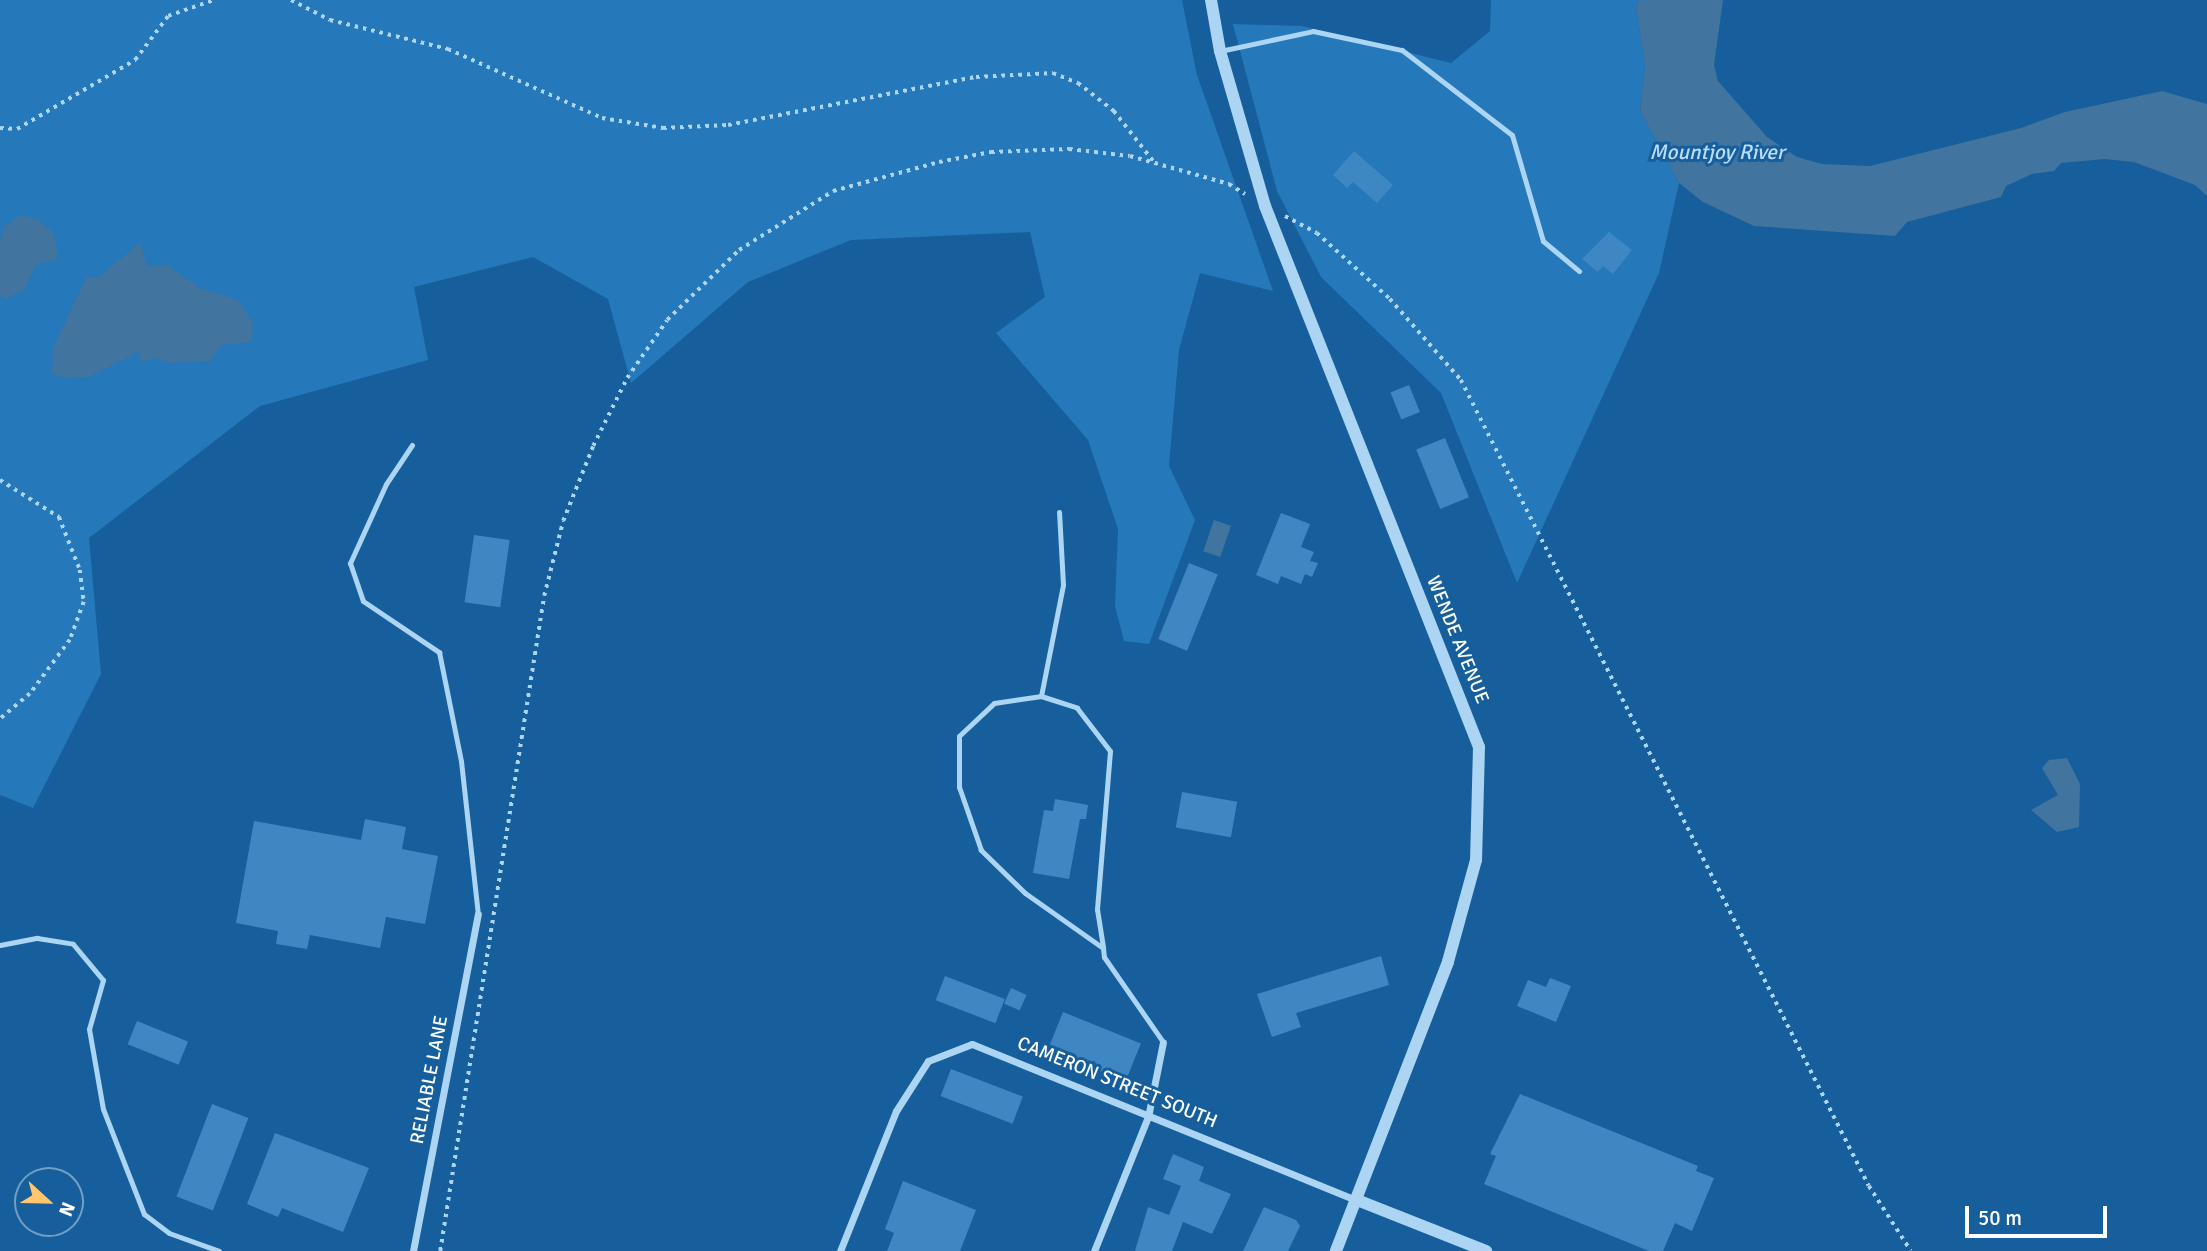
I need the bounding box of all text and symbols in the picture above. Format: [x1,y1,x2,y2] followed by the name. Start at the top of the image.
[1650,139,1784,165] water label: Mountjoy River
[1421,573,1493,707] street label: WENDE AVENUE
[406,1014,454,1146] street label: RELIABLE LANE
[1014,1032,1220,1134] street label: CAMERON STREET SOUTH
[14,1167,84,1237] north arrow
[1969,1192,2111,1236] scale bar
[53,1198,80,1220] text: N
[1978,1205,2022,1231] text: 50 m

